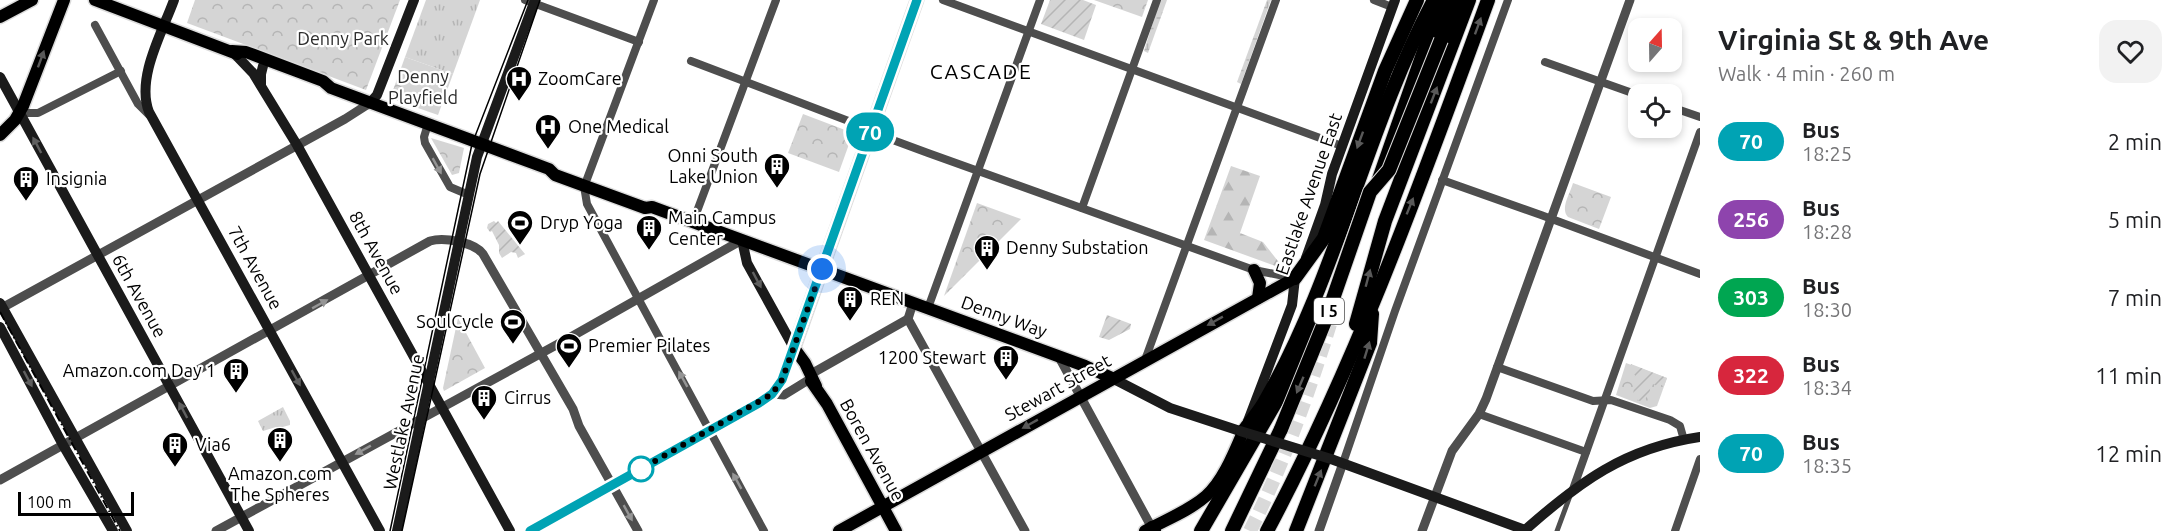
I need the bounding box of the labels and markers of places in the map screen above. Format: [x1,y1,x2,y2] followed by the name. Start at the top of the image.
[504,64,534,102] hospital icon: ZoomCare
[538,68,622,88] place label: ZoomCare
[533,112,563,150] hospital icon: One Medical
[568,116,669,136] place label: One Medical
[667,145,758,186] place label: Onni South Lake Union
[762,151,792,189] building icon: Onni South Lake Union
[11,164,41,202] building icon: Insignia
[46,168,107,188] place label: Insignia
[668,207,776,248] place label: Main Campus Center
[505,208,535,246] sports icon: Dryp Yoga
[540,212,623,232] place label: Dryp Yoga
[634,213,664,251] building icon: Main Campus Center
[972,233,1002,271] building icon: Denny Substation
[1006,237,1148,257] place label: Denny Substation
[835,284,865,322] building icon: REN
[870,288,904,308] place label: REN
[498,307,528,345] sports icon: SoulCycle
[416,311,494,331] place label: SoulCycle
[554,331,584,369] sports icon: Premier Pilates
[588,335,710,355] place label: Premier Pilates
[991,343,1021,381] building icon: 1200 Stewart
[878,347,986,367] place label: 1200 Stewart
[221,356,251,394] building icon: Amazon.com Day 1
[63,360,216,380] place label: Amazon.com Day 1
[469,383,499,421] building icon: Cirrus
[504,387,551,407] place label: Cirrus
[265,425,295,463] building icon: Amazon.com The Spheres
[160,430,190,468] building icon: Via6
[195,434,231,454] place label: Via6
[628,456,654,482] unlabelled marker
[228,463,332,504] place label: Amazon.com The Spheres

